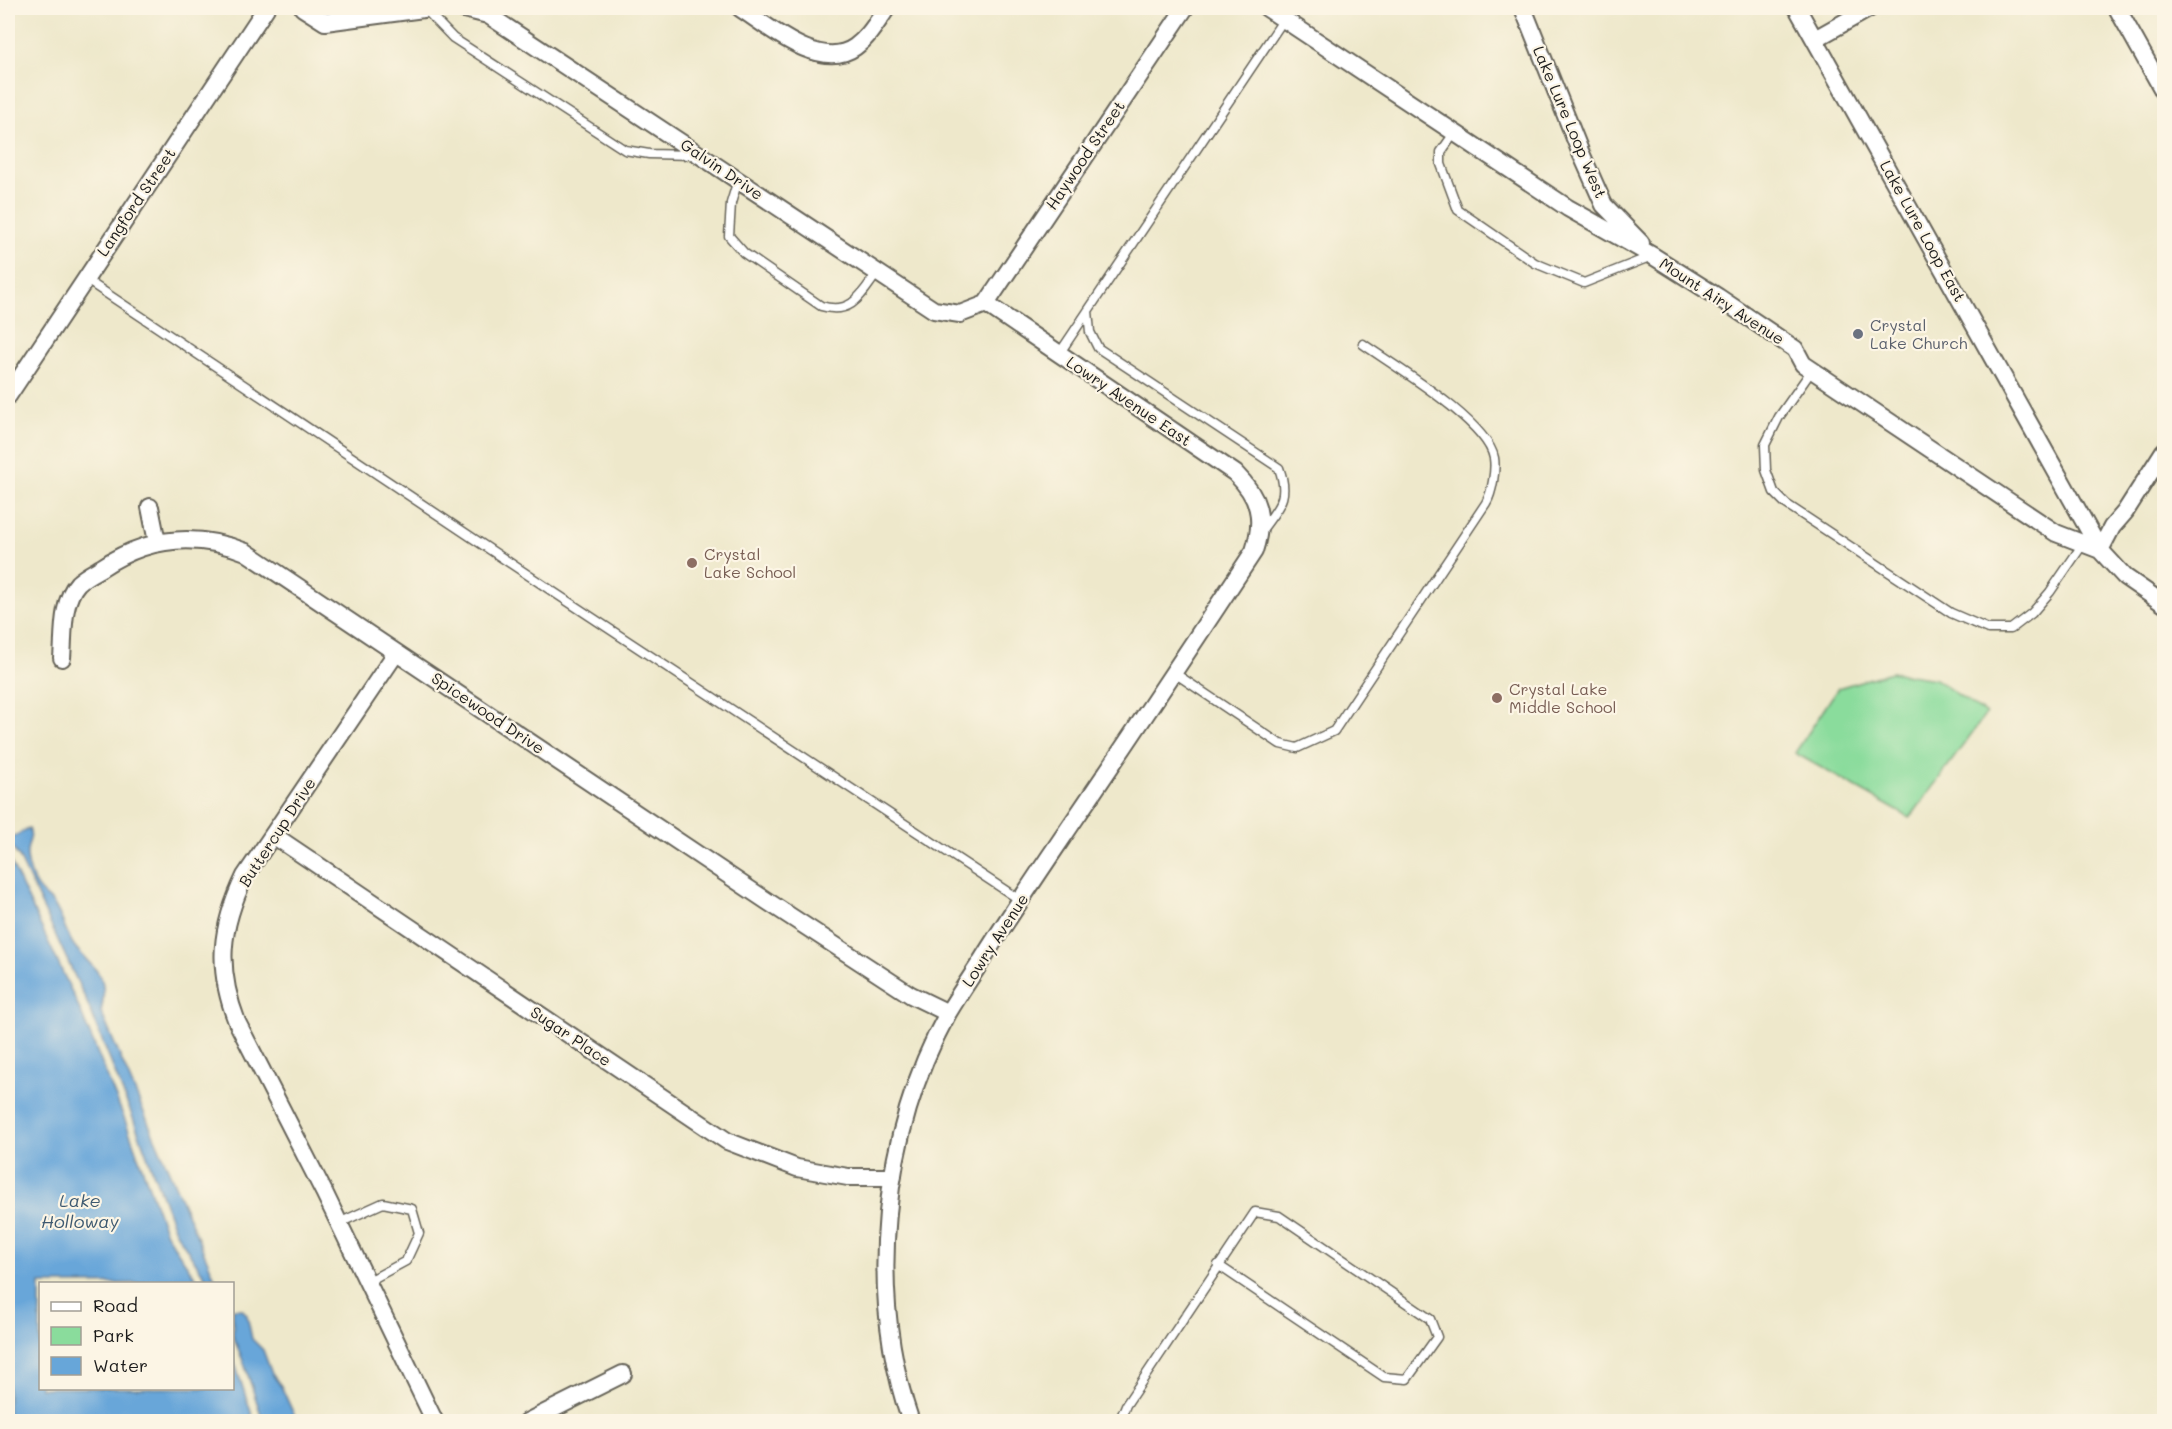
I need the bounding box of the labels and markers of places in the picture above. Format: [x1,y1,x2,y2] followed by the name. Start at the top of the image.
[1870,314,1968,353] place label: Crystal Lake Church
[1851,327,1865,341] marker: Crystal Lake Church
[704,543,796,582] place label: Crystal Lake School
[685,556,699,570] marker: Crystal Lake School
[1509,678,1616,717] place label: Crystal Lake Middle School
[1490,691,1504,705] marker: Crystal Lake Middle School

